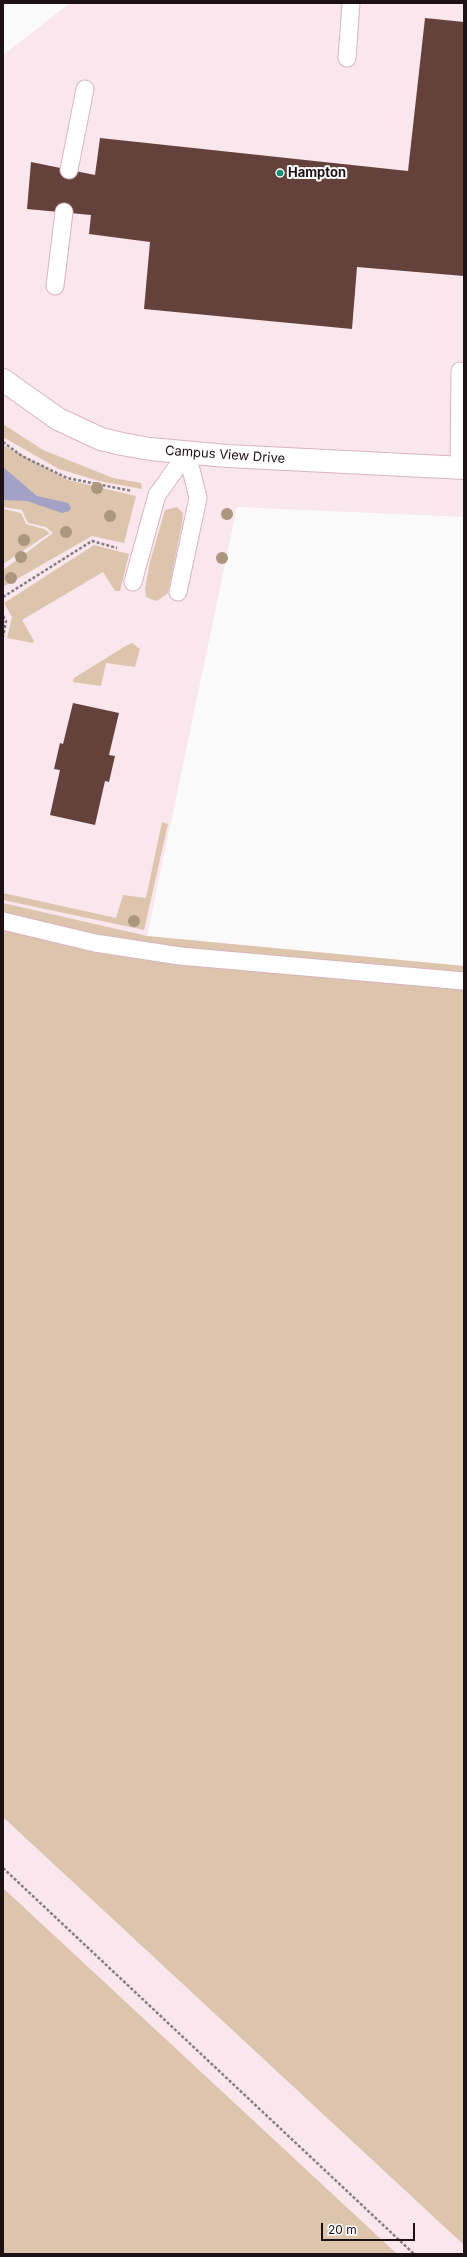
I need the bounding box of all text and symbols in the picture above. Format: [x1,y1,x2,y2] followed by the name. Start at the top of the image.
[288,165,346,181] place label: Hampton
[275,168,285,178] marker: Hampton
[164,443,286,467] street label: Campus View Drive
[323,2215,417,2241] scale bar
[328,2222,357,2237] text: 20 m

